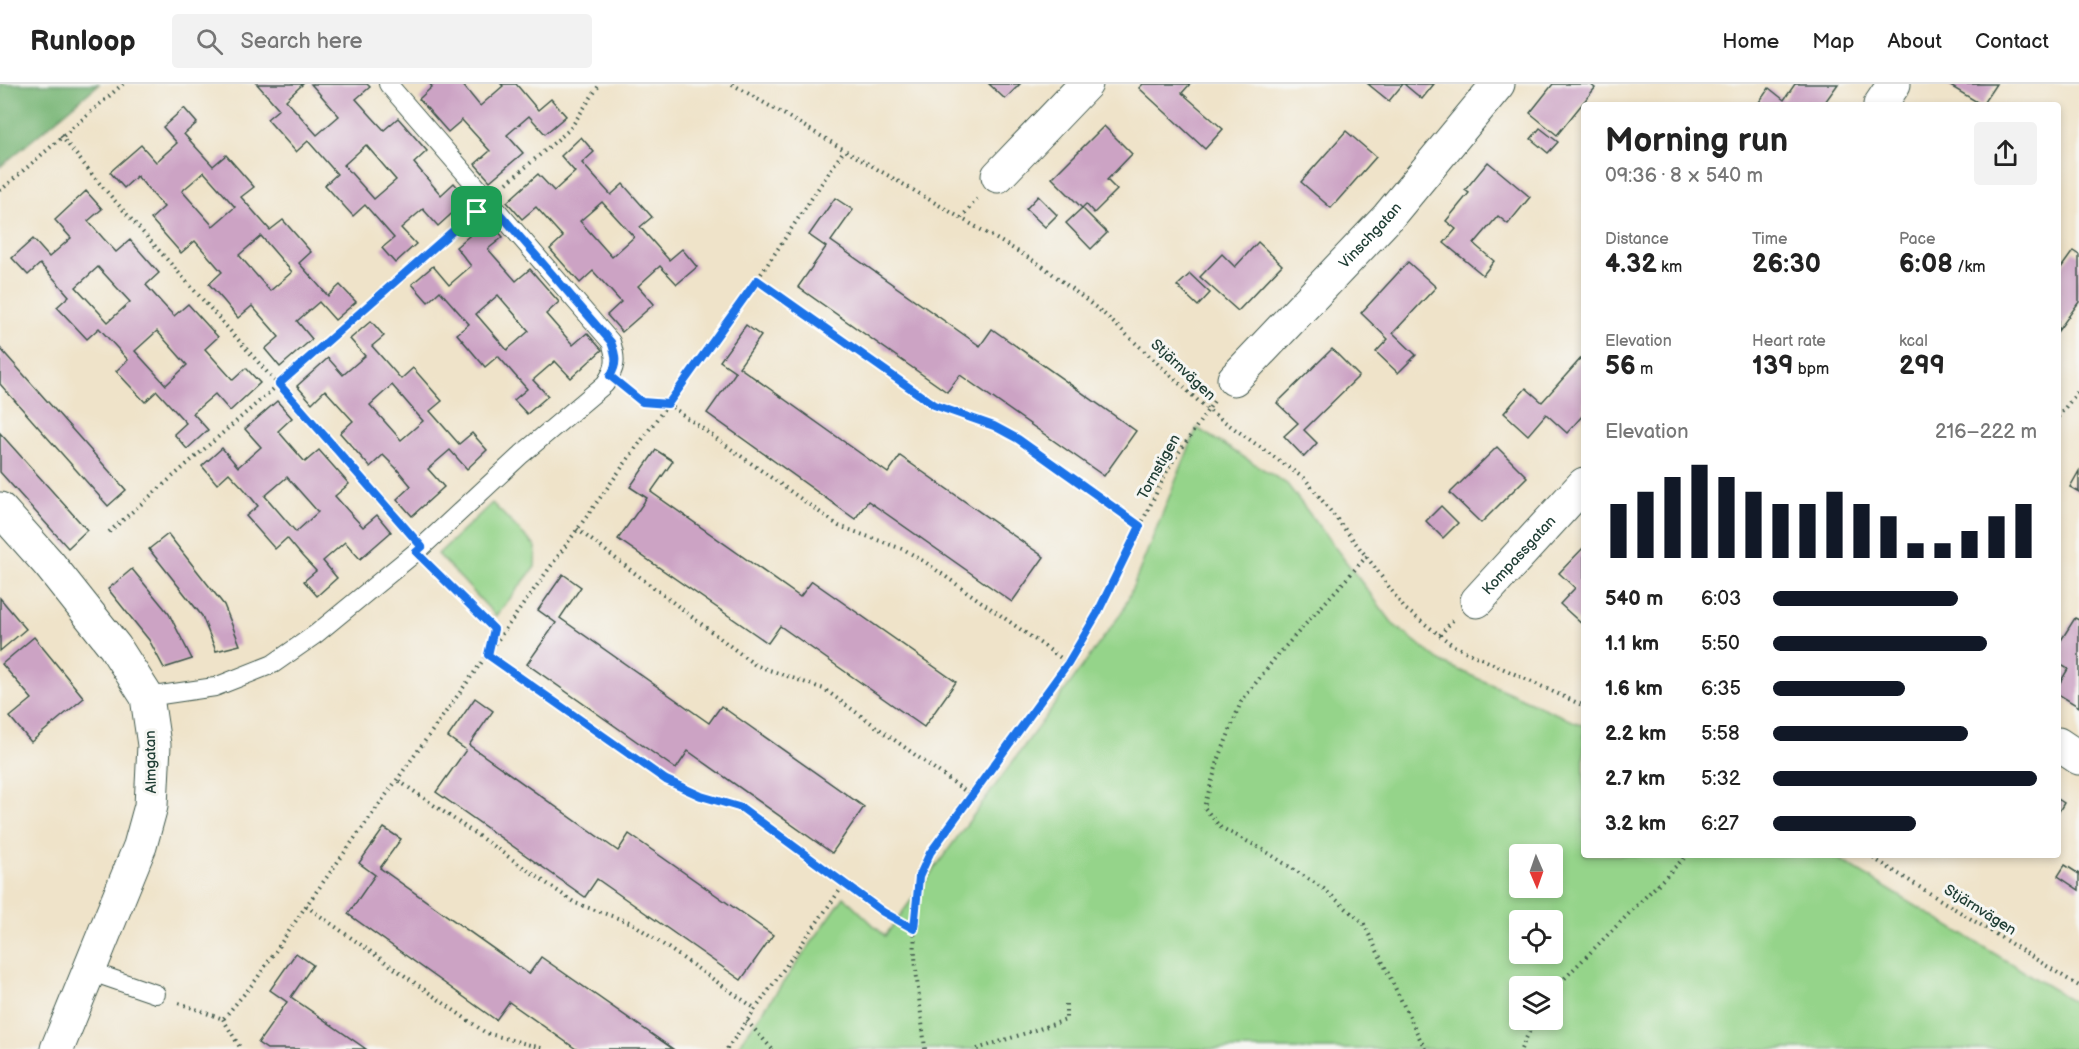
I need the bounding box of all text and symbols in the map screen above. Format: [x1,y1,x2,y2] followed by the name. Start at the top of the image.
[172,14,592,68] search box
[30,25,136,58] text: Runloop
[193,25,226,58] icon: search
[241,28,362,55] text: Search here
[1722,29,1779,54] text: Home
[1812,29,1854,54] text: Map
[1887,29,1942,54] text: About
[1975,29,2049,54] text: Contact
[1605,121,1788,161] text: Morning run
[1974,122,2037,185] button: share
[1605,164,1763,188] text: 09:36 · 8 × 540 m
[451,186,502,237] pin
[460,195,493,228] icon: arrive
[1335,199,1406,272] street label: Vinschgatan
[1605,230,1669,249] text: Distance
[1752,230,1787,249] text: Time
[1899,230,1935,249] text: Pace
[1605,249,1657,280] text: 4.32
[1752,249,1821,280] text: 26:30
[1899,249,1953,280] text: 6:08
[1657,258,1682,277] text: km
[1953,258,1985,277] text: /km
[1605,332,1672,351] text: Elevation
[1752,332,1826,351] text: Heart rate
[1899,332,1928,351] text: kcal
[1147,335,1219,405] street label: Stjärnvägen
[1605,351,1636,382] text: 56
[1752,351,1793,382] text: 139
[1899,351,1945,382] text: 299
[1636,360,1653,379] text: m
[1793,360,1829,379] text: bpm
[1605,420,1688,444] text: Elevation
[1935,420,2037,444] text: 216–222 m
[1133,431,1185,503] street label: Tornstigen
[1478,512,1560,599] street label: Kompassgatan
[1605,587,1663,611] text: 540 m
[1701,587,1741,611] text: 6:03
[1605,632,1659,656] text: 1.1 km
[1701,632,1740,656] text: 5:50
[1605,677,1663,701] text: 1.6 km
[1701,677,1741,701] text: 6:35
[1605,722,1666,746] text: 2.2 km
[1701,722,1740,746] text: 5:58
[141,730,161,794] street label: Almgatan
[1605,767,1665,791] text: 2.7 km
[1701,767,1741,791] text: 5:32
[1605,812,1666,836] text: 3.2 km
[1701,812,1739,836] text: 6:27
[1509,844,1563,898] north arrow
[1509,844,1563,1030] map controls
[1940,880,2020,940] street label: Stjärnvägen
[1509,910,1563,964] button: locate
[1509,976,1563,1030] button: layers

